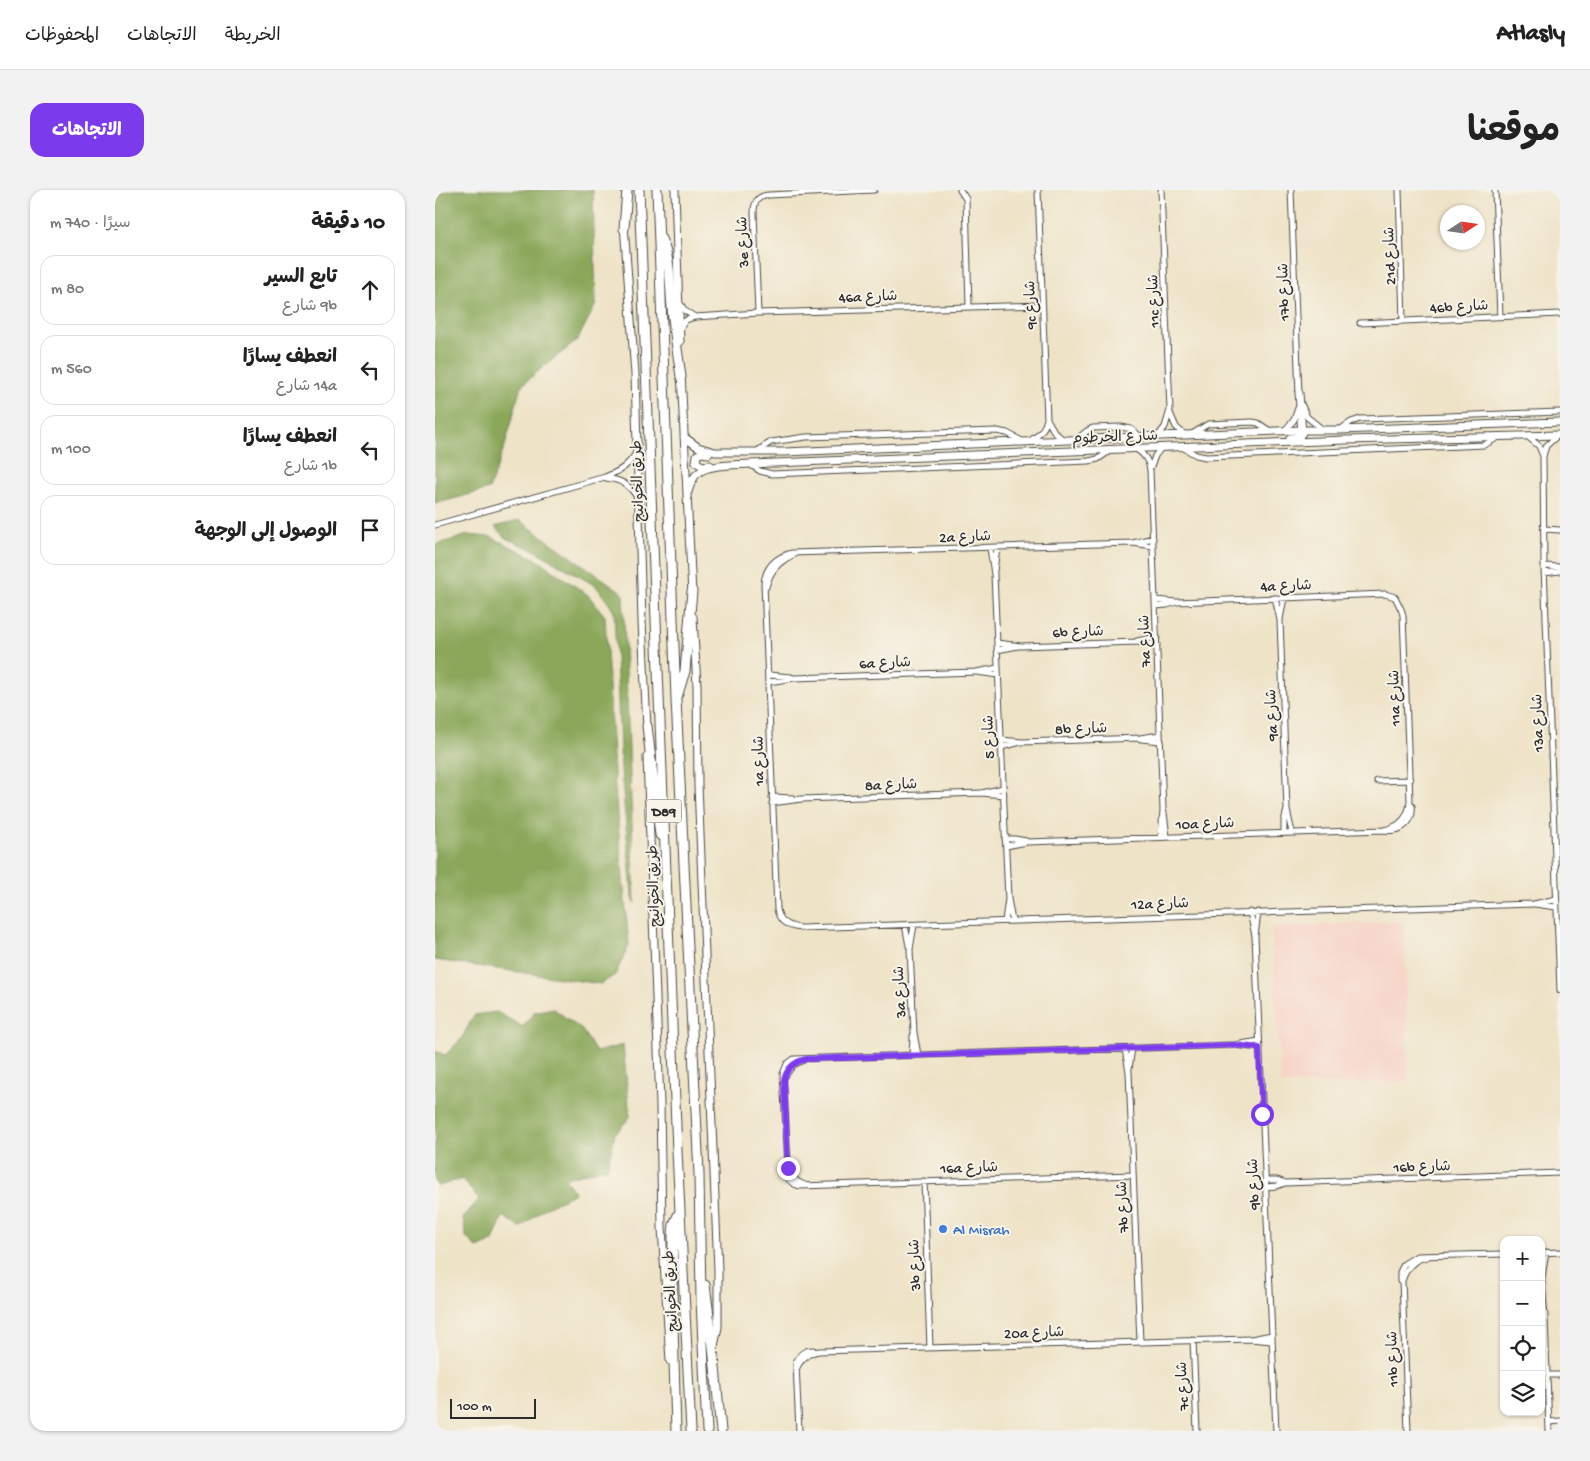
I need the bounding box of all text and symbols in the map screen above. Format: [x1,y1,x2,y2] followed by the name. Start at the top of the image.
[1497,20,1565,49] text: Atlasly
[25,26,99,47] text: المحفوظات
[127,26,197,47] text: الاتجاهات
[225,26,281,47] text: الخريطة
[30,103,144,157] button: الاتجاهات
[1467,113,1560,154] text: موقعنا
[1440,205,1485,250] north arrow
[311,212,385,237] text: 10 دقيقة
[50,215,131,234] text: سيرًا · 740 m
[734,216,754,269] street label: 3e شارع
[1381,227,1401,285] street label: 21d شارع
[1275,263,1295,322] street label: 17b شارع
[265,267,337,290] text: تابع السير
[1145,274,1165,329] street label: 11c شارع
[356,276,384,304] icon: ahead
[1022,280,1042,331] street label: 9c شارع
[51,281,84,300] text: 80 m
[838,288,898,308] street label: 46a شارع
[1429,297,1489,319] street label: 46b شارع
[282,298,337,317] text: 9b شارع
[243,347,337,370] text: انعطف يسارًا
[356,356,384,384] icon: left
[51,361,92,380] text: 560 m
[276,378,337,397] text: 14a شارع
[243,427,337,450] text: انعطف يسارًا
[1072,428,1158,449] street label: شارع الخرطوم
[356,436,384,464] icon: left
[629,440,649,522] street label: طريق الخوانيج
[51,441,91,460] text: 100 m
[284,458,337,477] text: 1b شارع
[356,516,384,544] icon: arrive
[194,521,337,544] text: الوصول إلى الوجهة
[939,528,991,548] street label: 2a شارع
[1260,577,1312,597] street label: 4a شارع
[1136,615,1156,668] street label: 7a شارع
[1052,623,1104,643] street label: 6b شارع
[859,654,911,674] street label: 6a شارع
[1386,669,1406,727] street label: 11a شارع
[1263,689,1283,742] street label: 9a شارع
[1529,694,1549,753] street label: 13a شارع
[980,715,1000,759] street label: شارع 5
[1055,720,1107,740] street label: 8b شارع
[751,736,769,787] street label: 1a شارع
[864,776,918,796] street label: 8a شارع
[647,800,681,822] road number: D89
[1174,815,1235,835] street label: 10a شارع
[645,845,665,927] street label: طريق الخوانيج
[1130,895,1189,915] street label: 12a شارع
[891,965,911,1019] street label: 3a شارع
[1251,1103,1274,1126] route start
[777,1157,800,1180] route end
[1245,1158,1265,1211] street label: 9b شارع
[1392,1158,1451,1178] street label: 16b شارع
[939,1159,998,1179] street label: 16a شارع
[1114,1181,1134,1234] street label: 7b شارع
[953,1222,1010,1240] place label: Al Misrah
[937,1223,949,1235] marker: Al Misrah
[1500,1236,1545,1416] map controls
[1500,1236,1545,1281] button: +
[906,1239,926,1292] street label: 3b شارع
[661,1250,683,1332] street label: طريق الخوانيج
[1500,1281,1545,1326] button: −
[1004,1324,1064,1344] street label: 20a شارع
[1500,1326,1545,1371] button: locate
[1384,1331,1404,1388] street label: 11b شارع
[1174,1361,1194,1412] street label: 7c شارع
[1500,1371,1545,1416] button: layers
[450,1396,536,1419] scale bar
[457,1399,492,1416] text: 100 m

